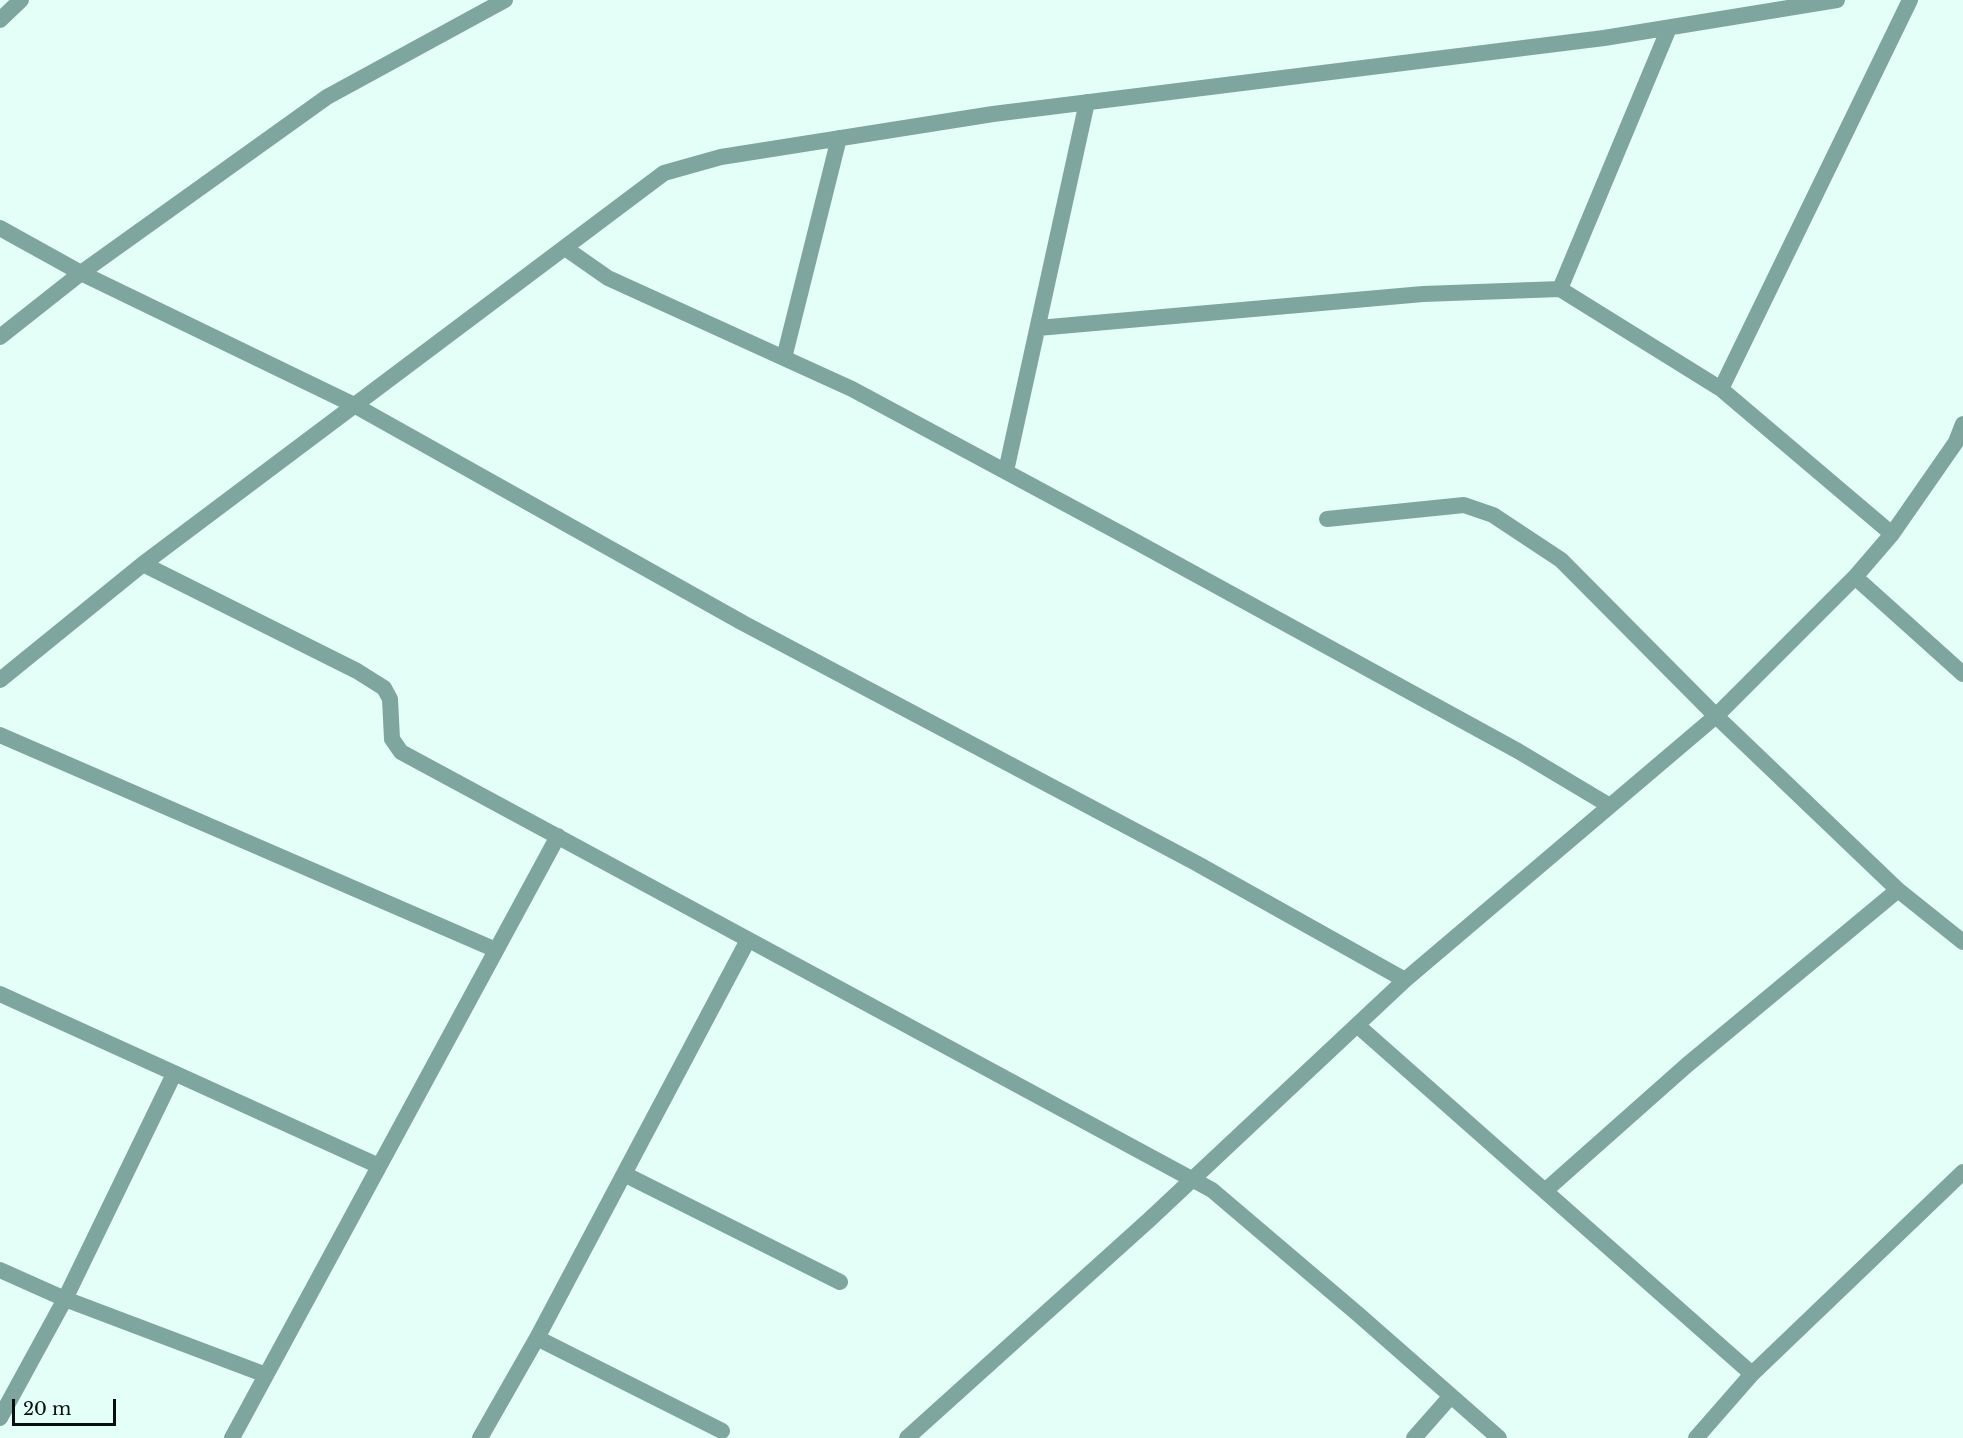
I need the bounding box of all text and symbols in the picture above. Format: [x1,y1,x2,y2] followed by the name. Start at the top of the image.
[15,1387,118,1425] scale bar
[23,1398,71,1420] text: 20 m

